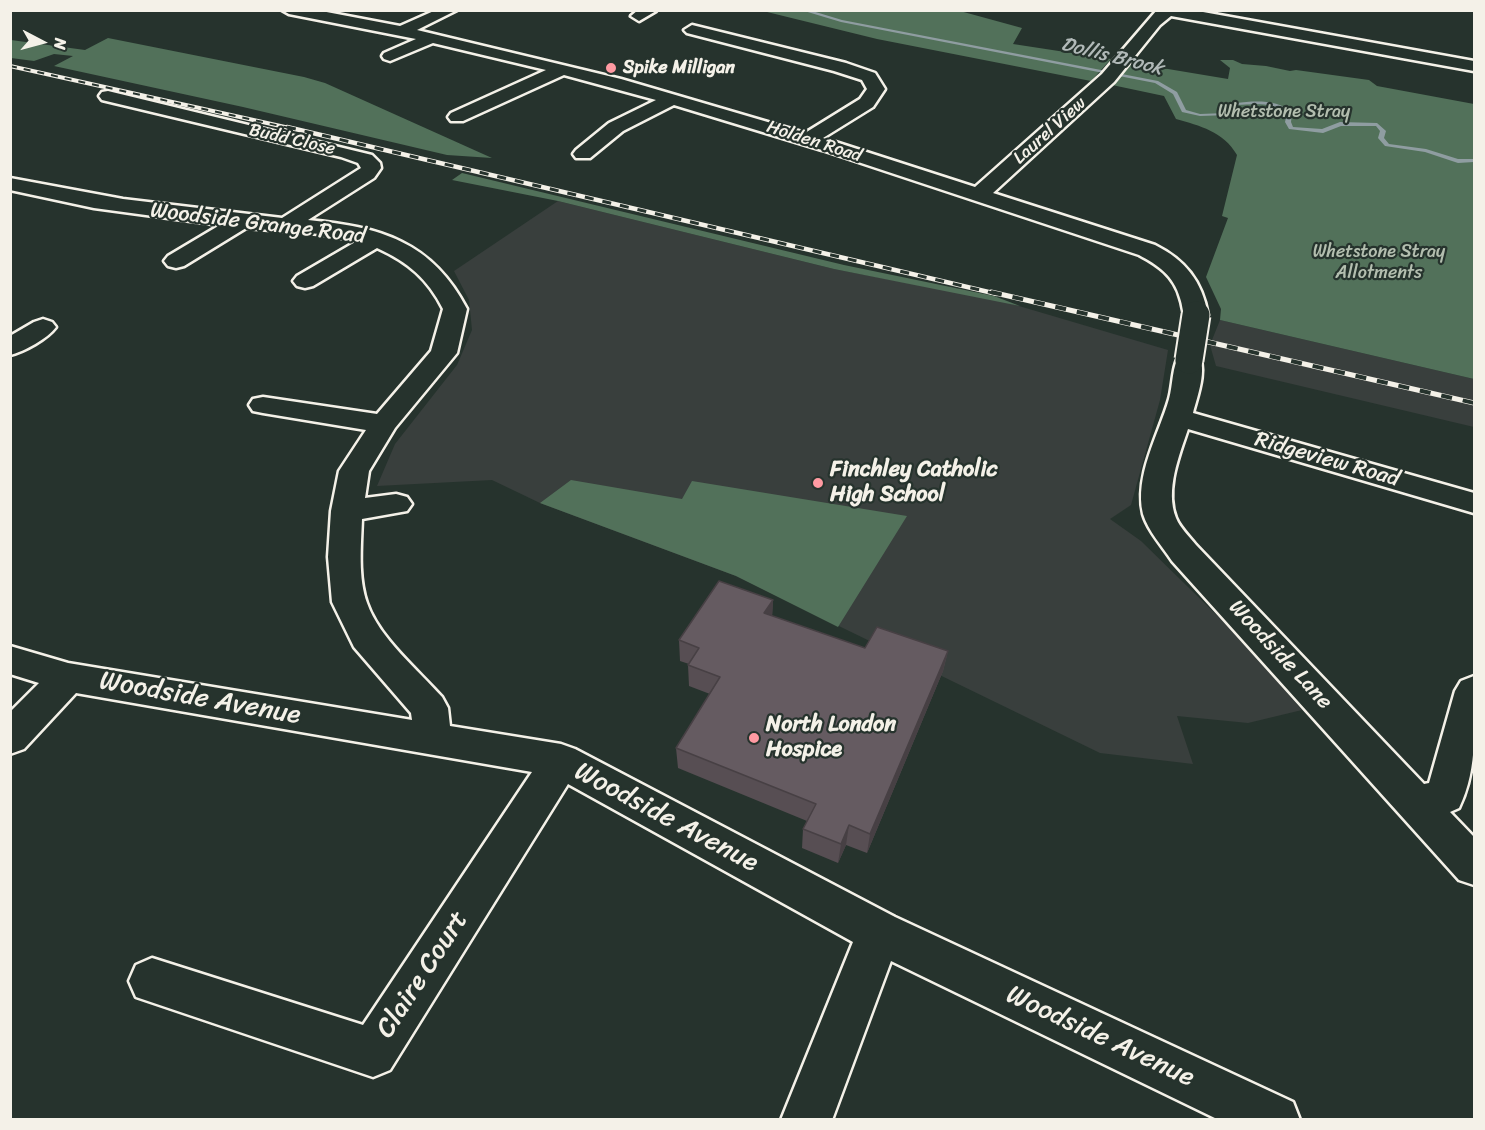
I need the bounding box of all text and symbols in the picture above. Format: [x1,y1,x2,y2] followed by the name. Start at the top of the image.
[12,12,72,72] north arrow
[1059,33,1165,81] water label: Dollis Brook
[45,37,75,51] text: N
[623,57,735,79] place label: Spike Milligan
[604,61,618,75] marker: Spike Milligan
[1009,93,1091,169] street label: Laurel View
[1218,101,1350,123] park label: Whetstone Stray
[764,116,864,168] street label: Holden Road
[247,120,337,160] street label: Budd Close
[149,198,367,250] street label: Woodside Grange Road
[1313,241,1445,284] park label: Whetstone Stray Allotments
[1252,427,1402,493] street label: Ridgeview Road
[830,457,998,508] place label: Finchley Catholic High School
[811,476,825,490] marker: Finchley Catholic High School
[1223,595,1337,715] street label: Woodside Lane
[97,665,303,733] street label: Woodside Avenue
[766,712,896,764] place label: North London Hospice
[747,731,761,745] marker: North London Hospice
[568,756,764,880] street label: Woodside Avenue
[370,906,476,1044] street label: Claire Court
[1001,979,1199,1095] street label: Woodside Avenue

